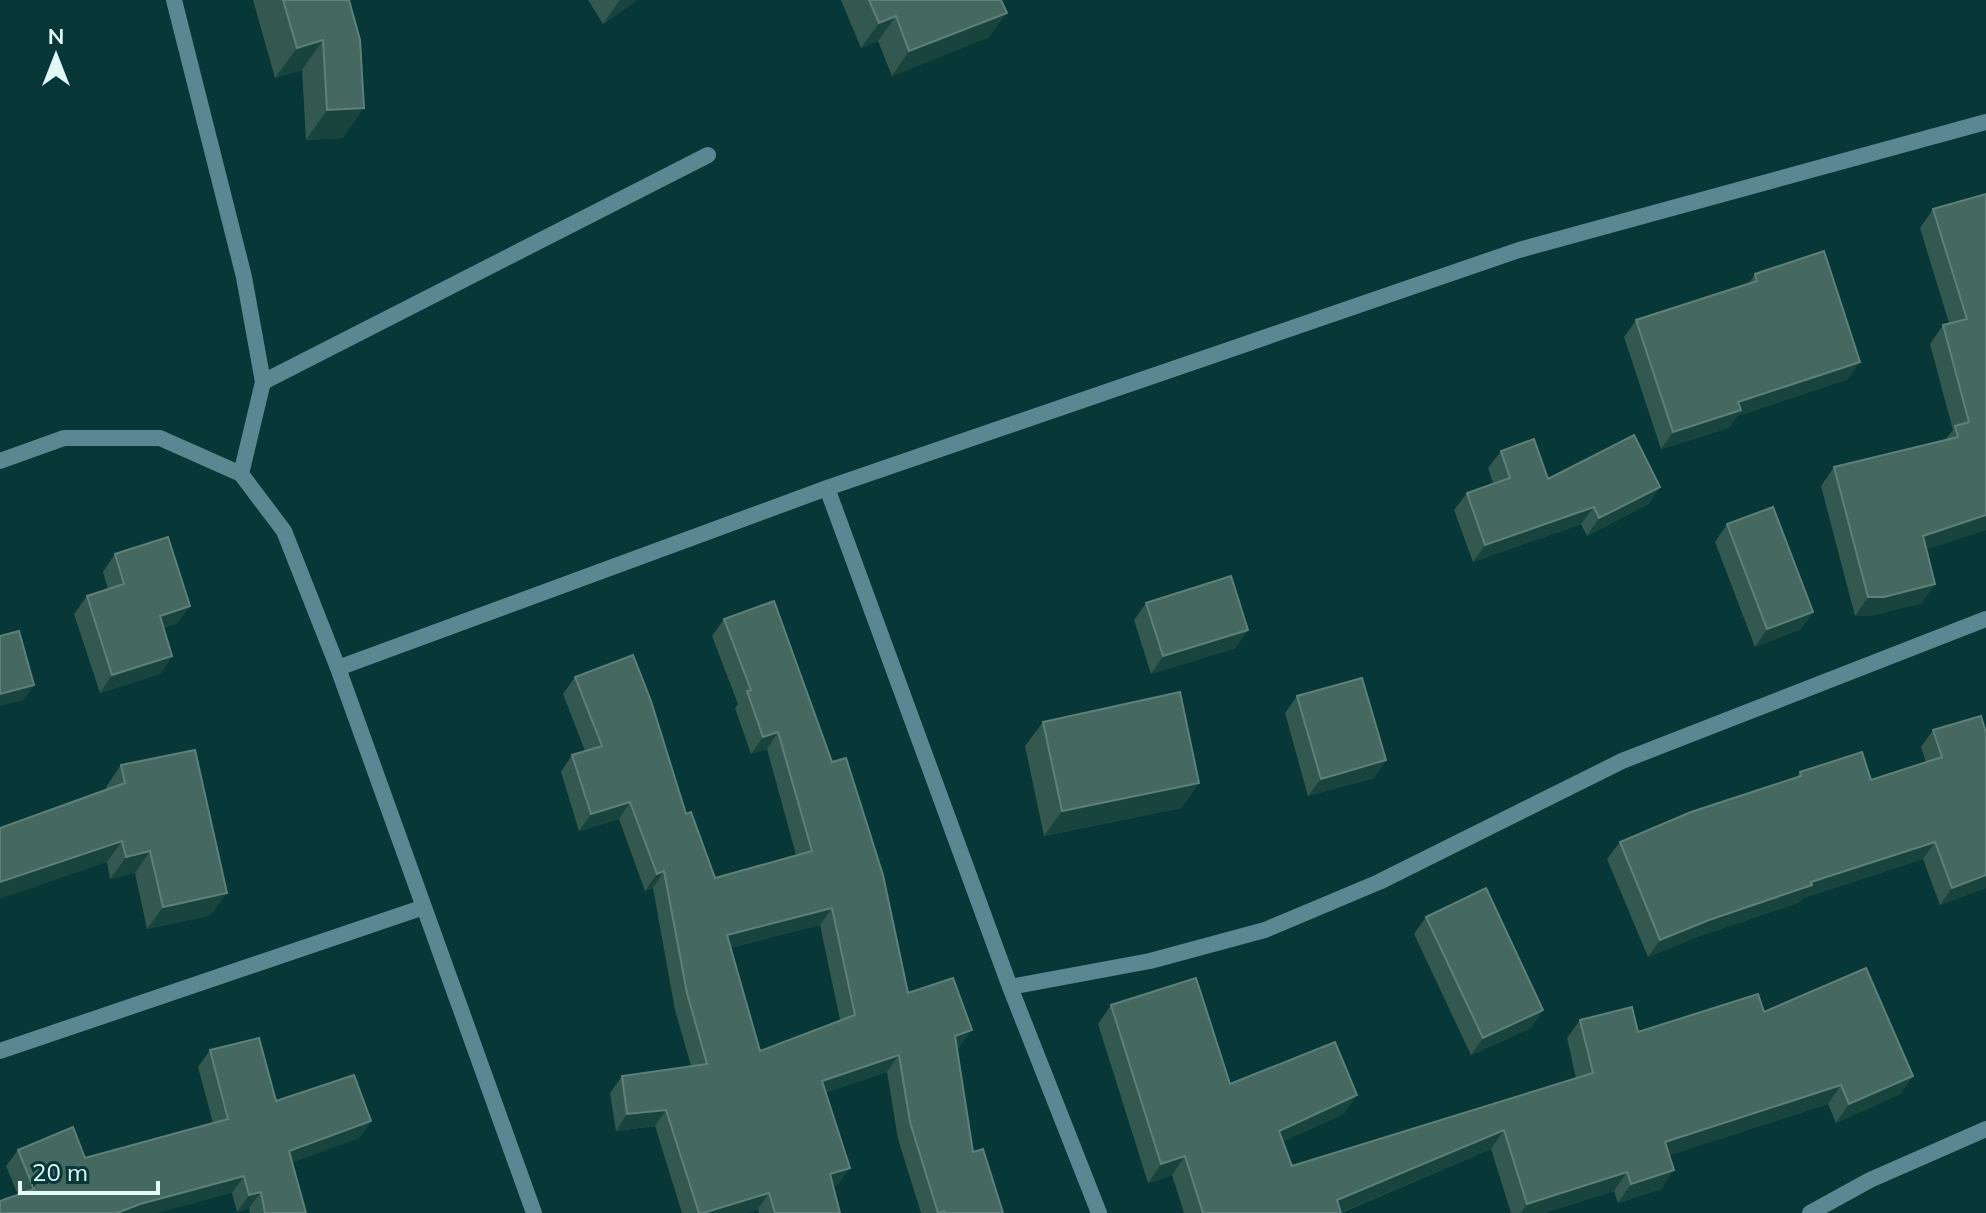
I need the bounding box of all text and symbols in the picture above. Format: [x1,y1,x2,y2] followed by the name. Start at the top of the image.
[16,16,96,96] north arrow
[48,22,64,50] text: N
[20,1145,158,1195] scale bar
[32,1157,88,1187] text: 20 m

